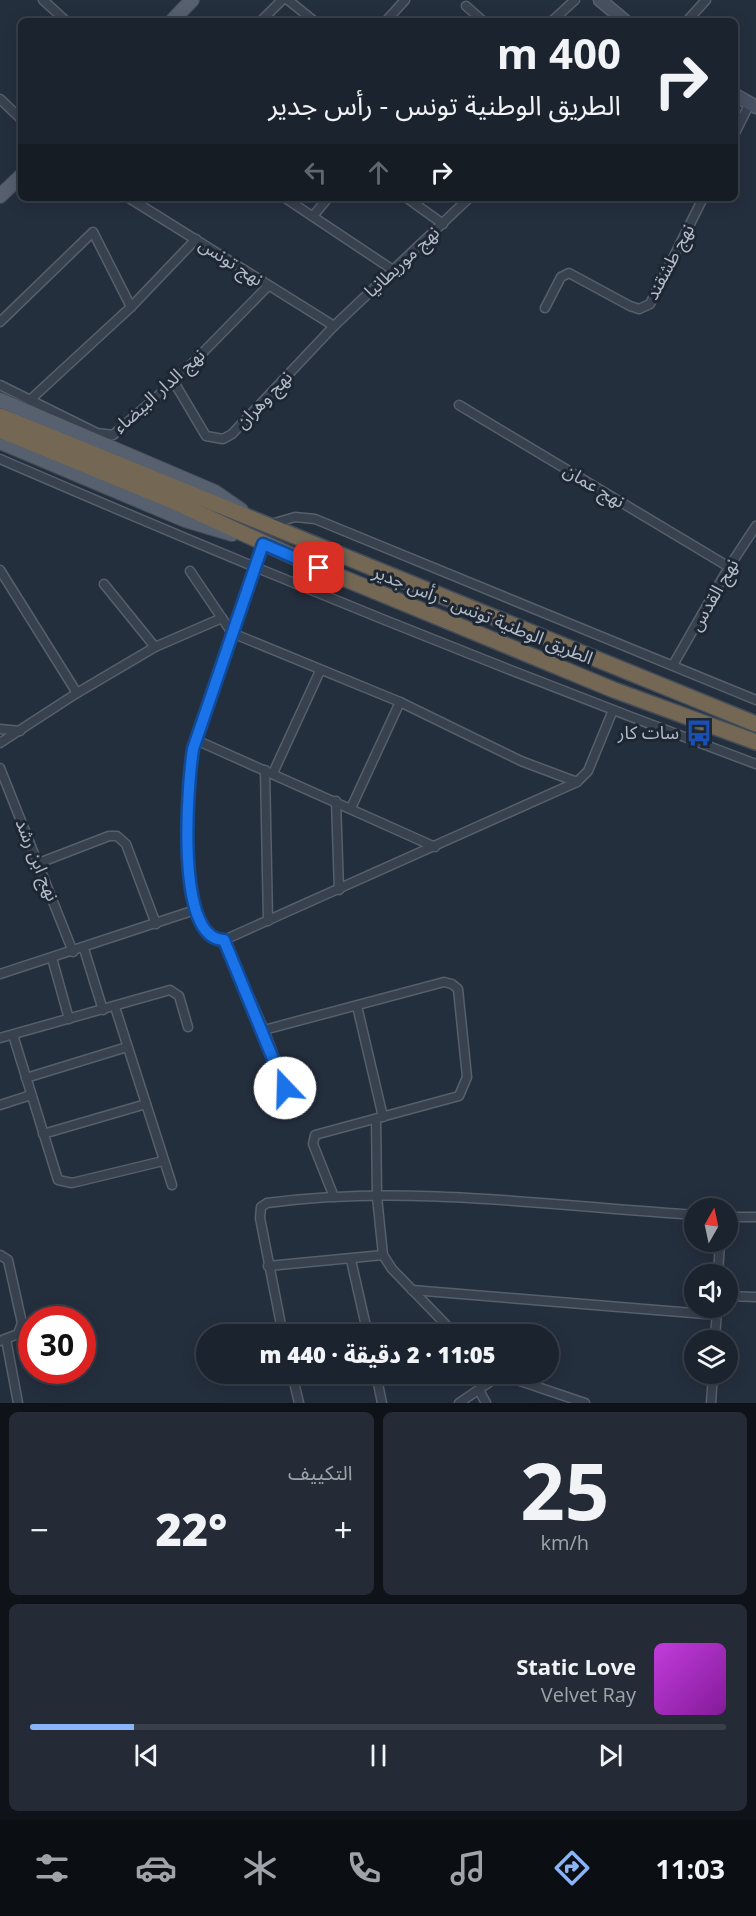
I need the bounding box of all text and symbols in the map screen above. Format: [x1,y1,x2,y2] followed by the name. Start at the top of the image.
[497,24,621,81] text: 400 m
[642,42,720,120] icon: right
[268,86,621,123] text: الطريق الوطنية تونس - رأس جدير
[299,156,332,189] icon: left
[362,156,395,189] icon: ahead
[425,156,458,189] icon: right
[639,219,701,305] street label: نهج طشقند
[359,220,445,304] street label: نهج موريطانيا
[194,232,268,292] street label: نهج تونس
[107,343,211,439] street label: نهج الدار البيضاء
[230,365,298,435] street label: نهج وهران
[558,458,630,514] street label: نهج عمان
[293,542,344,593] pin
[302,551,335,584] icon: arrive
[683,554,745,636] street label: نهج القدس
[369,559,597,669] street label: الطريق الوطنية تونس - رأس جدير
[684,718,714,748] bus stop icon: سات كار
[617,720,679,744] place label: سات كار
[9,815,65,905] street label: نهج ابن رشد
[253,1056,317,1120] position arrow
[684,1198,738,1252] north arrow
[684,1198,738,1384] map controls
[684,1264,738,1318] button: sound
[18,1306,96,1384] speed limit sign: 30
[684,1330,738,1384] button: layers
[260,1339,495,1369] text: 11:05 · 2 دقيقة · 440 m
[520,1437,609,1543] text: 25
[288,1459,353,1486] text: التكييف
[155,1498,227,1559] text: 22°
[30,1507,49,1552] text: −
[334,1507,353,1552] text: +
[540,1529,589,1556] text: km/h
[516,1651,636,1681] text: Static Love
[541,1681,636,1708] text: Velvet Ray
[130,1739,163,1772] icon: previous
[362,1739,395,1772] icon: pause
[594,1739,627,1772] icon: next
[31,1847,73,1889] icon: filters
[135,1847,177,1889] icon: car
[239,1847,281,1889] icon: climate
[343,1847,385,1889] icon: phone
[447,1847,489,1889] icon: music
[551,1847,593,1889] icon: directions
[656,1850,725,1887] text: 11:03

